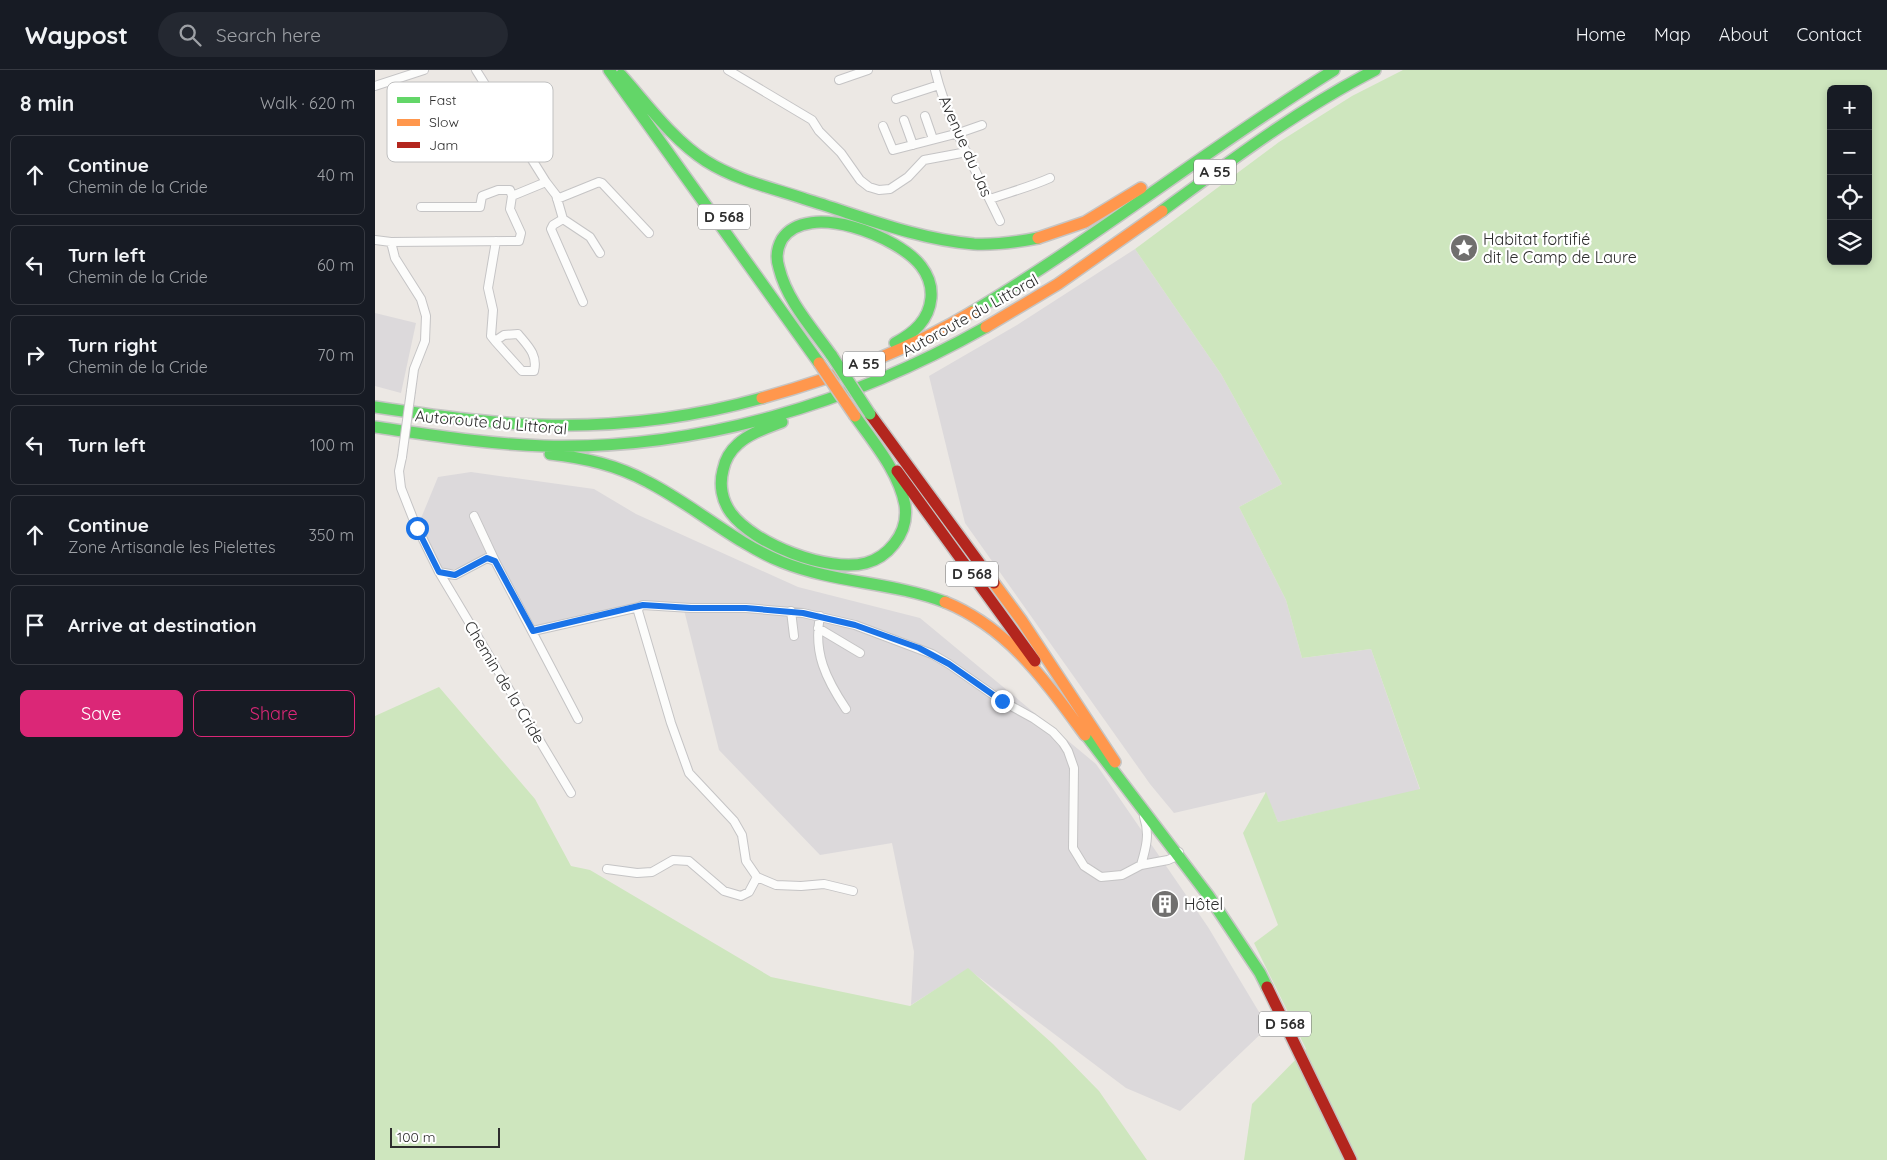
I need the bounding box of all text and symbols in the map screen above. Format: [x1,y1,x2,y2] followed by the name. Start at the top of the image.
[158,12,508,57] search box
[25,20,128,50] text: Waypost
[176,21,204,49] icon: search
[216,23,321,47] text: Search here
[1576,23,1626,46] text: Home
[1654,23,1691,46] text: Map
[1719,23,1769,46] text: About
[1797,23,1862,46] text: Contact
[387,82,553,162] legend
[1827,85,1872,265] map controls
[1827,85,1872,130] button: +
[20,90,74,116] text: 8 min
[429,91,457,109] text: Fast
[935,92,997,200] street label: Avenue du Jas
[260,93,355,113] text: Walk · 620 m
[429,113,459,131] text: Slow
[1827,130,1872,175] button: −
[429,136,458,154] text: Jam
[68,153,149,177] text: Continue
[1194,160,1236,184] road number: A 55
[21,161,49,189] icon: ahead
[317,165,354,185] text: 40 m
[1827,175,1872,220] button: locate
[68,177,208,197] text: Chemin de la Cride
[698,204,750,230] road number: D 568
[1827,220,1872,265] button: layers
[1483,229,1637,267] place label: Habitat fortifié dit le Camp de Laure
[1449,233,1479,263] place icon: Habitat fortifié dit le Camp de Laure
[68,243,146,267] text: Turn left
[21,251,49,279] icon: left
[317,255,354,275] text: 60 m
[68,267,208,287] text: Chemin de la Cride
[898,269,1042,361] street label: Autoroute du Littoral
[68,333,157,357] text: Turn right
[21,341,49,369] icon: right
[317,345,354,365] text: 70 m
[843,352,885,376] road number: A 55
[68,357,208,377] text: Chemin de la Cride
[414,405,568,439] street label: Autoroute du Littoral
[21,431,49,459] icon: left
[68,433,146,457] text: Turn left
[310,435,354,455] text: 100 m
[68,513,149,537] text: Continue
[406,517,429,540] route start
[21,521,49,549] icon: ahead
[308,525,354,545] text: 350 m
[68,537,275,557] text: Zone Artisanale les Pielettes
[946,562,998,586] road number: D 568
[21,611,49,639] icon: arrive
[68,613,257,637] text: Arrive at destination
[460,617,550,747] street label: Chemin de la Cride
[20,690,183,737] button: Save
[193,690,355,737] button: Share
[991,690,1014,713] route end
[1150,889,1180,919] building icon: Hôtel
[1184,894,1223,914] place label: Hôtel
[1259,1012,1311,1036] road number: D 568
[390,1125,500,1148] scale bar
[397,1128,435,1146] text: 100 m

